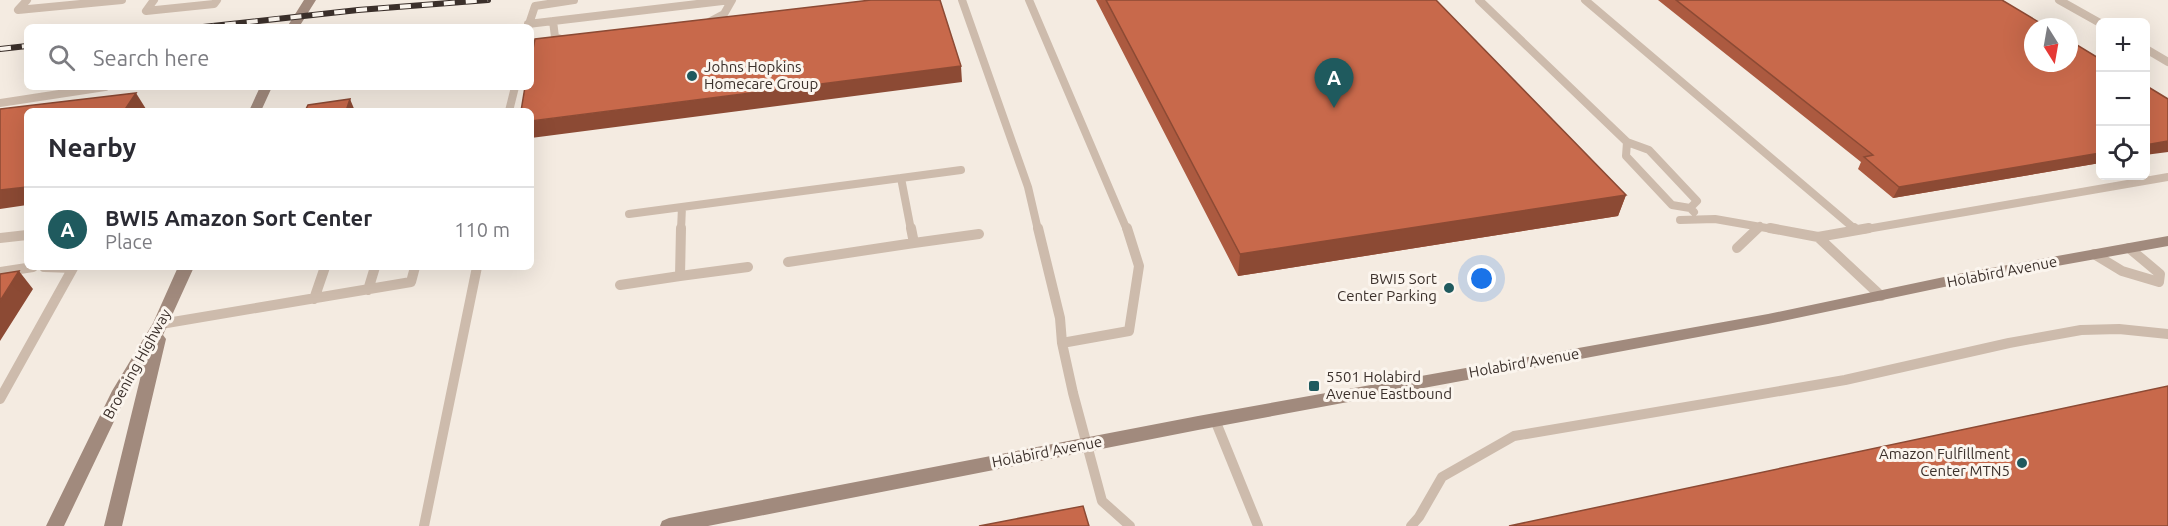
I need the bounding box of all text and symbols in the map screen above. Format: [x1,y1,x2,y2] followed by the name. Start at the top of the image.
[2024,18,2078,72] north arrow
[2096,18,2150,180] map controls
[2096,18,2150,72] button: +
[24,24,534,90] search box
[45,41,78,74] icon: search
[93,45,209,70] text: Search here
[704,58,818,92] place label: Johns Hopkins Homecare Group
[1314,58,1354,108] pin: A
[685,69,699,83] marker: Johns Hopkins Homecare Group
[2096,72,2150,126] button: −
[2096,126,2150,180] button: locate
[48,133,136,162] text: Nearby
[105,205,372,230] text: BWI5 Amazon Sort Center
[60,218,75,241] text: A
[454,218,510,241] text: 110 m
[105,230,153,253] text: Place
[1945,253,2058,291] street label: Holabird Avenue
[1467,264,1496,293] your location
[1337,270,1437,304] place label: BWI5 Sort Center Parking
[1442,281,1456,295] marker: BWI5 Sort Center Parking
[99,306,174,422] street label: Broening Highway
[1467,344,1580,381] street label: Holabird Avenue
[1326,368,1452,402] place label: 5501 Holabird Avenue Eastbound
[1307,379,1321,393] marker: 5501 Holabird Avenue Eastbound
[990,433,1103,471] street label: Holabird Avenue
[1879,445,2010,479] place label: Amazon Fulfillment Center MTN5
[2015,456,2029,470] marker: Amazon Fulfillment Center MTN5

